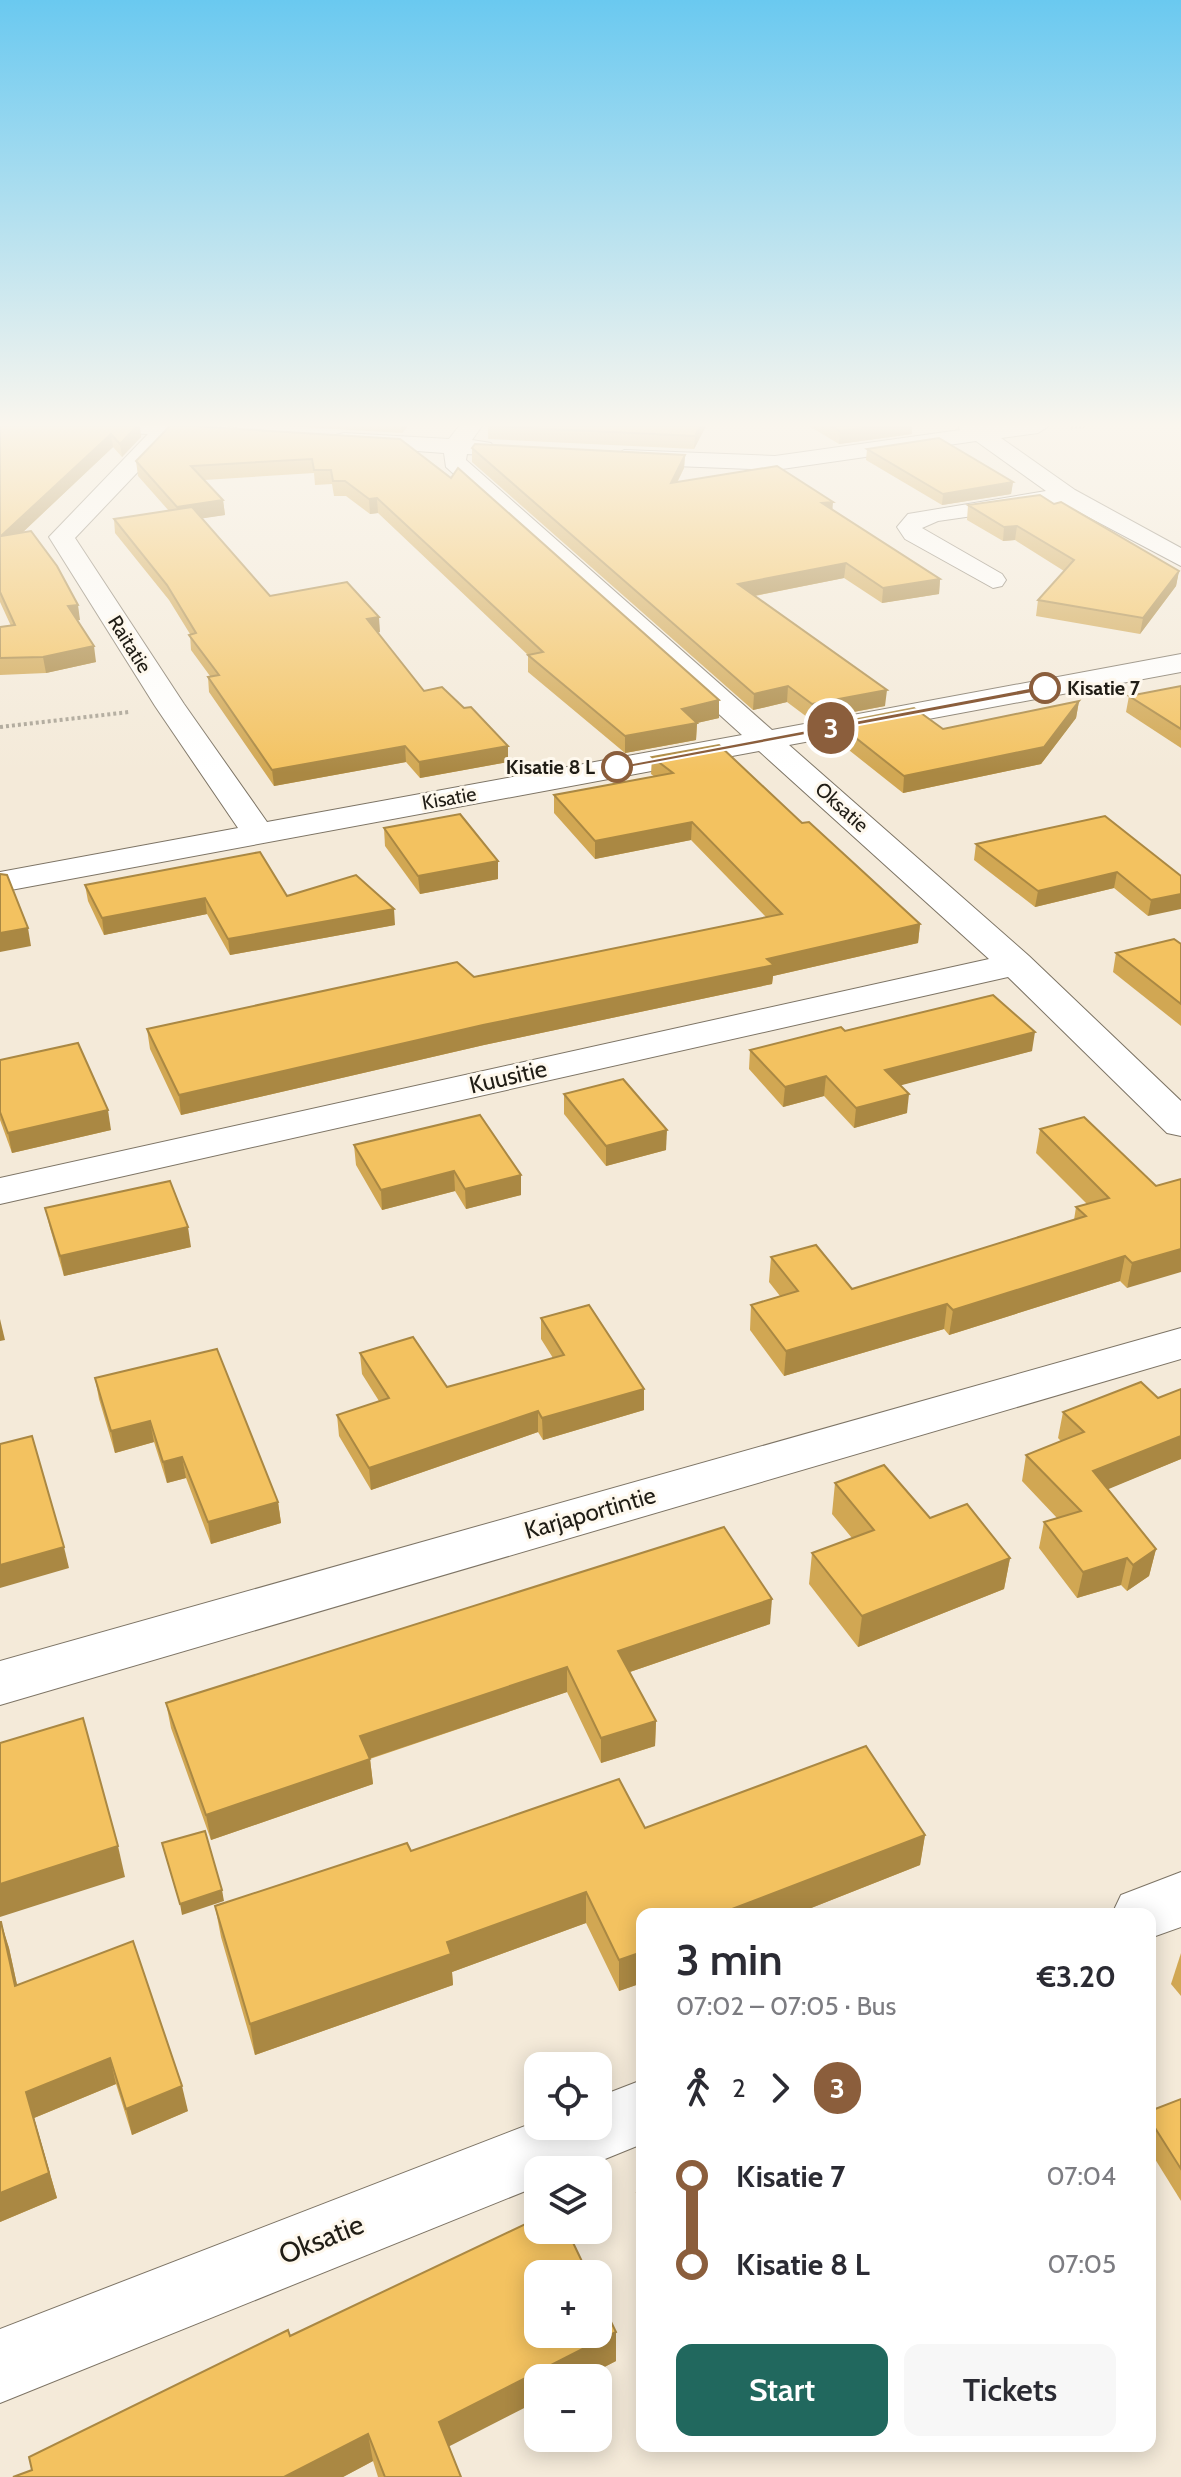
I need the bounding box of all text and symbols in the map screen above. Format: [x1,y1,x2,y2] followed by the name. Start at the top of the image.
[103,611,157,677] street label: Raitatie
[1030,673,1060,703] marker: Kisatie 7
[1067,676,1141,700] place label: Kisatie 7
[805,702,857,754] line badge: 3
[823,711,839,745] text: 3
[602,752,632,782] marker: Kisatie 8 L
[506,755,595,779] place label: Kisatie 8 L
[811,777,873,837] street label: Oksatie
[420,781,478,815] street label: Kisatie
[466,1054,549,1099] street label: Kuusitie
[521,1480,659,1545] street label: Karjaportintie
[676,1933,783,1986] text: 3 min
[1037,1958,1116,1995] text: €3.20
[676,1990,896,2022] text: 07:02 – 07:05 · Bus
[524,2052,612,2452] map controls
[524,2052,612,2140] button: locate
[676,2066,720,2110] icon: walk
[758,2066,802,2110] icon: forward
[830,2071,845,2105] text: 3
[732,2072,746,2104] text: 2
[524,2156,612,2244] button: layers
[736,2158,845,2195] text: Kisatie 7
[1046,2160,1116,2192] text: 07:04
[274,2207,368,2271] street label: Oksatie
[736,2246,870,2283] text: Kisatie 8 L
[1047,2248,1116,2280] text: 07:05
[524,2260,612,2348] button: +
[676,2344,888,2436] button: Start
[904,2344,1116,2436] button: Tickets
[524,2364,612,2452] button: −

